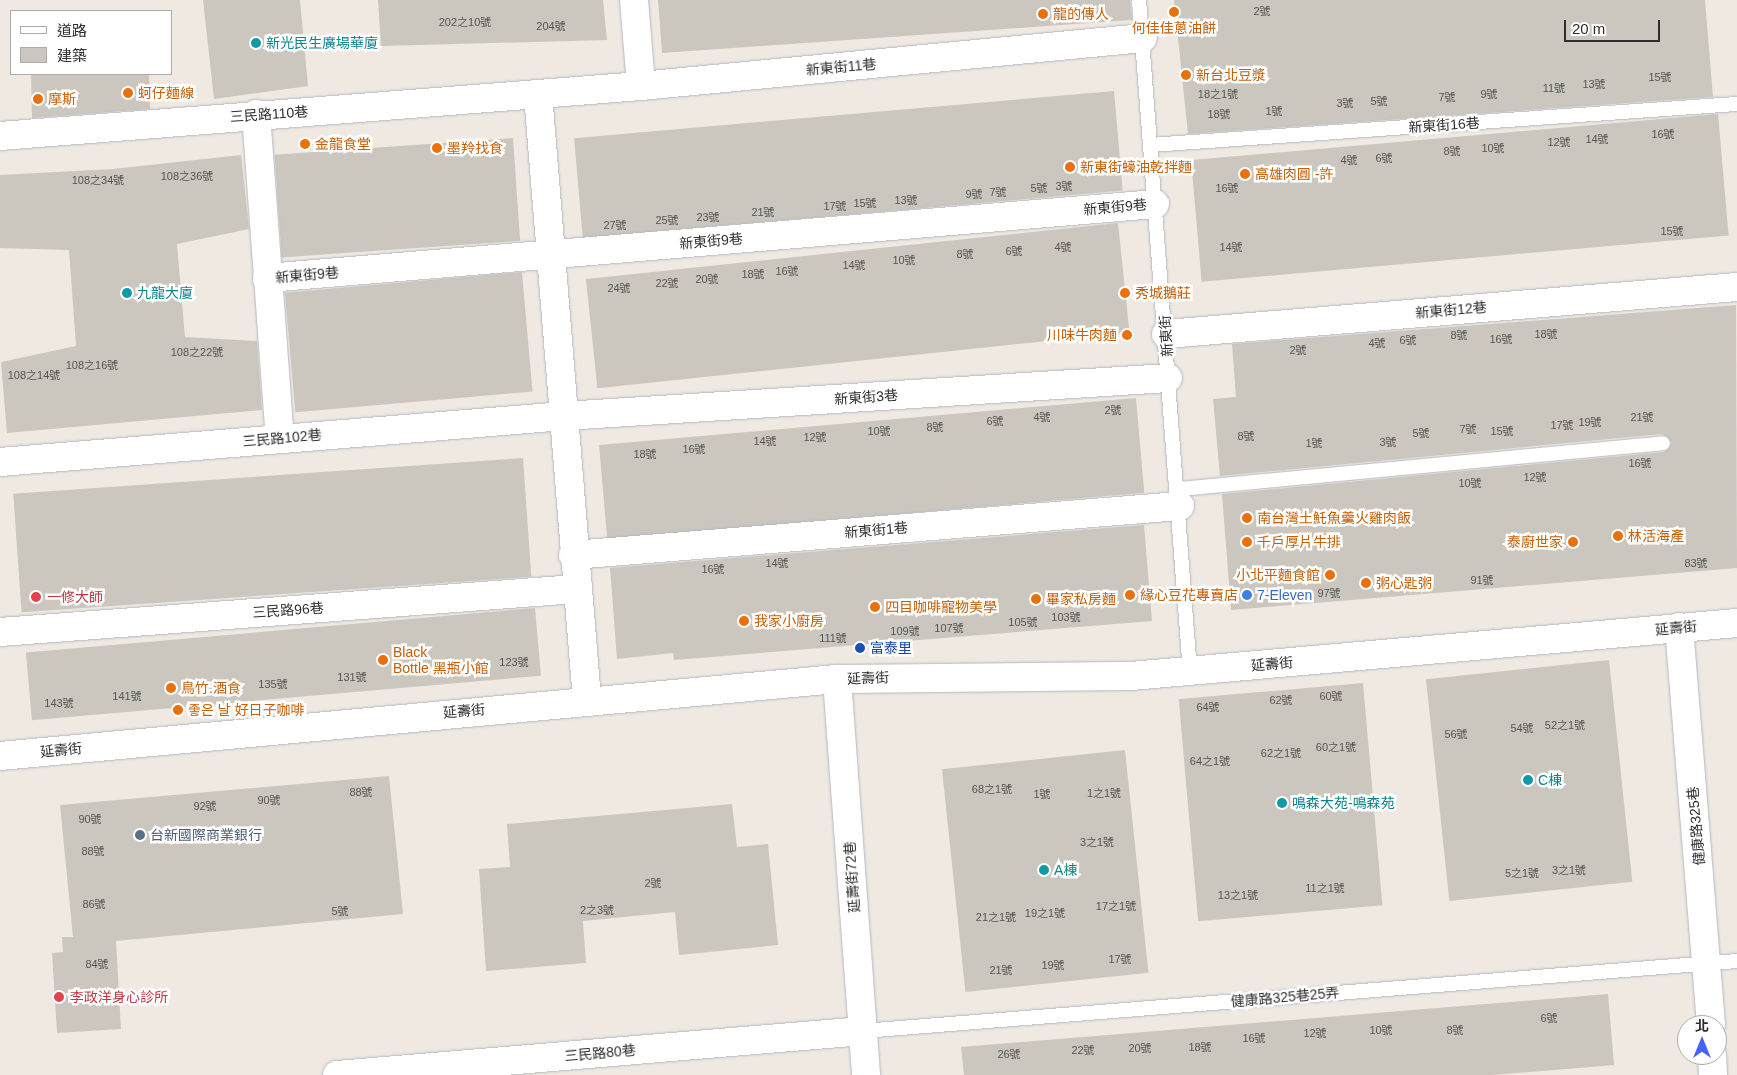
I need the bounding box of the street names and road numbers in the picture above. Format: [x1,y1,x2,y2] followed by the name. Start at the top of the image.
[805,56,877,78] street label: 新東街11巷
[229,103,309,125] street label: 三民路110巷
[1408,114,1480,136] street label: 新東街16巷
[1082,196,1148,218] street label: 新東街9巷
[678,230,744,252] street label: 新東街9巷
[274,264,340,286] street label: 新東街9巷
[1415,299,1487,321] street label: 新東街12巷
[1156,314,1176,358] street label: 新東街
[834,386,898,408] street label: 新東街3巷
[242,426,322,450] street label: 三民路102巷
[843,519,909,541] street label: 新東街1巷
[252,599,324,621] street label: 三民路96巷
[1654,618,1698,638] street label: 延壽街
[1250,654,1294,674] street label: 延壽街
[847,669,889,687] street label: 延壽街
[442,701,486,721] street label: 延壽街
[39,739,83,761] street label: 延壽街
[1684,786,1708,866] street label: 健康路325巷
[841,841,863,913] street label: 延壽街72巷
[1230,984,1340,1010] street label: 健康路325巷25弄
[564,1042,636,1064] street label: 三民路80巷

